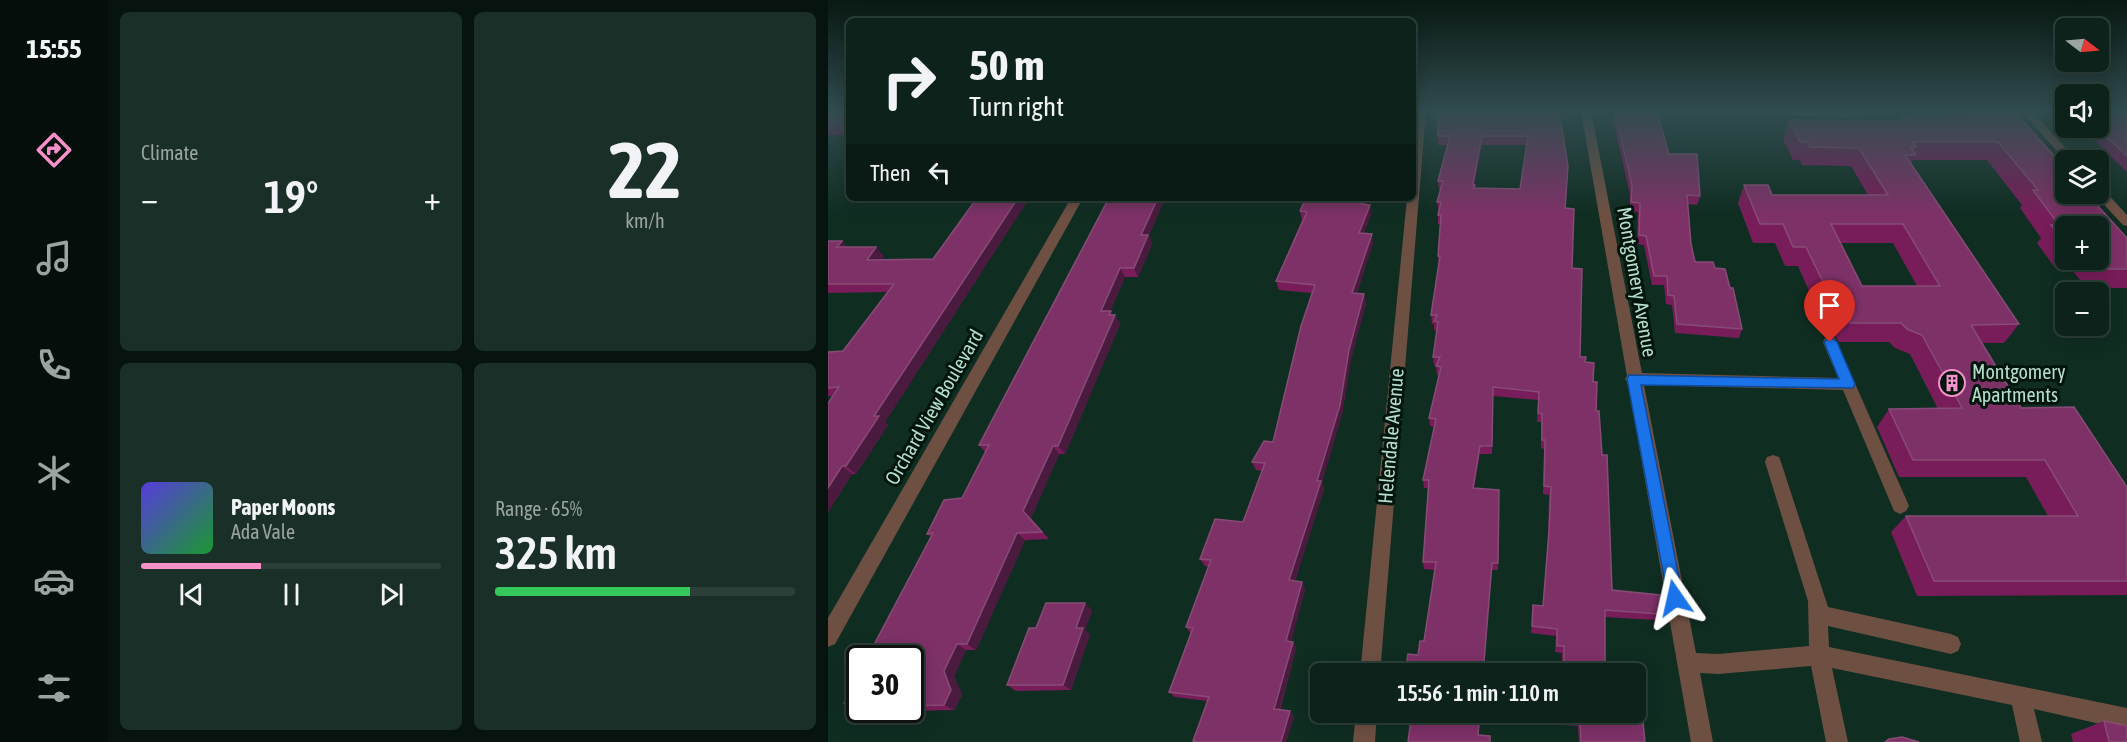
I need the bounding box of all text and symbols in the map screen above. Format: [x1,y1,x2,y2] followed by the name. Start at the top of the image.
[2055,18,2109,72] north arrow
[2055,18,2109,336] map controls
[26,33,82,64] text: 15:55
[969,41,1044,89] text: 50 m
[870,42,948,120] icon: right
[2055,84,2109,138] button: sound
[969,91,1064,122] text: Turn right
[608,125,682,215] text: 22
[33,129,75,171] icon: directions
[141,141,198,164] text: Climate
[2055,150,2109,204] button: layers
[923,156,956,189] icon: left
[870,160,911,186] text: Then
[264,171,318,223] text: 19°
[141,179,158,217] text: −
[424,179,441,217] text: +
[1613,205,1662,359] street label: Montgomery Avenue
[625,209,665,232] text: km/h
[2055,216,2109,270] button: +
[33,237,75,279] icon: music
[1804,280,1855,342] pin
[2055,282,2109,336] button: −
[1813,289,1846,322] icon: arrive
[880,325,987,488] street label: Orchard View Boulevard
[33,344,75,386] icon: phone
[1972,360,2065,406] place label: Montgomery Apartments
[1373,367,1408,505] street label: Helendale Avenue
[1937,368,1967,398] building icon: Montgomery Apartments
[33,452,75,494] icon: climate
[231,494,335,520] text: Paper Moons
[495,497,582,520] text: Range · 65%
[231,520,295,543] text: Ada Vale
[495,527,617,579] text: 325 km
[33,560,75,602] icon: car
[1643,566,1707,630] position arrow
[175,578,208,611] icon: previous
[275,578,308,611] icon: pause
[375,578,408,611] icon: next
[846,645,924,723] speed limit sign: 30
[33,667,75,709] icon: filters
[1397,680,1559,706] text: 15:56 · 1 min · 110 m

